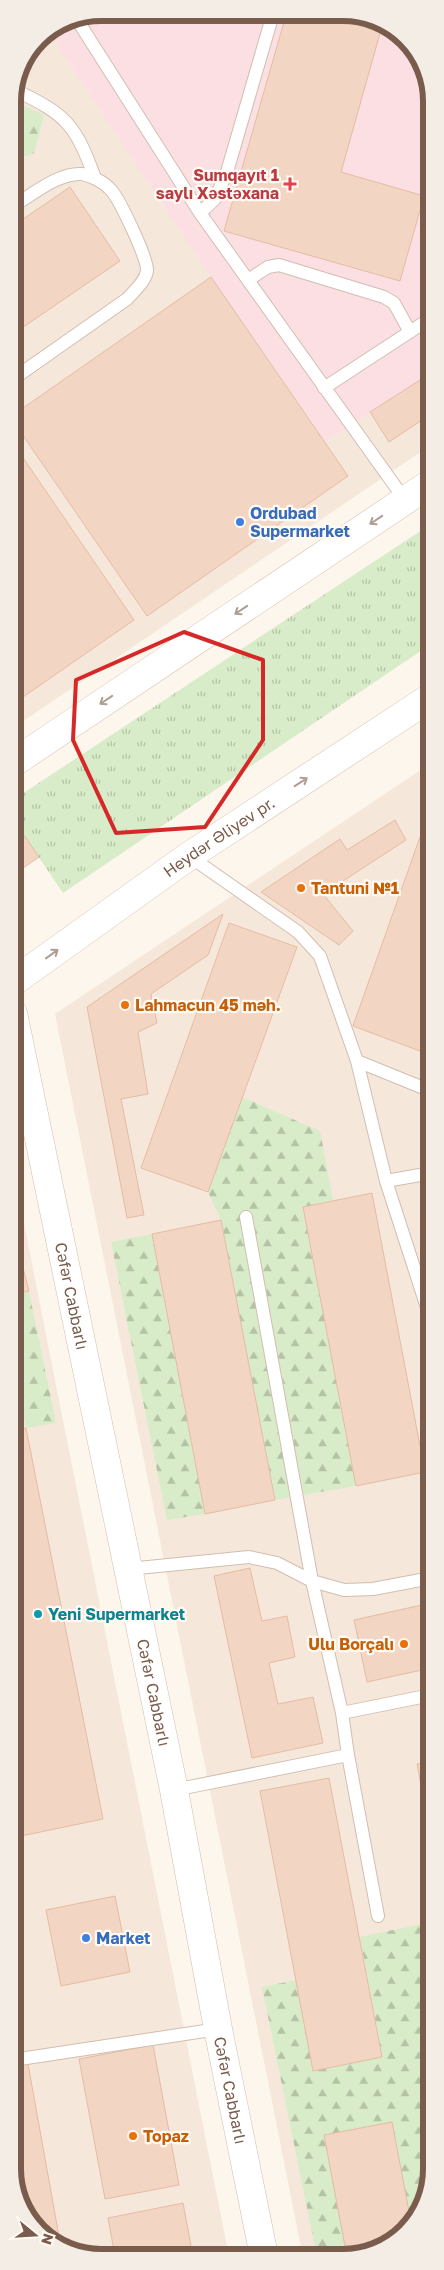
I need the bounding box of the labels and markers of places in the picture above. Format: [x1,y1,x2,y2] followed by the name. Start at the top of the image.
[156,165,279,203] place label: Sumqayıt 1 saylı Xəstəxana
[283,177,297,191] marker: Sumqayıt 1 saylı Xəstəxana
[250,503,350,541] place label: Ordubad Supermarket
[234,516,246,528] marker: Ordubad Supermarket
[311,878,399,898] place label: Tantuni №1
[295,882,307,894] marker: Tantuni №1
[135,995,281,1015] place label: Lahmacun 45 mәh.
[119,999,131,1011] marker: Lahmacun 45 mәh.
[48,1604,185,1624] place label: Yeni Supermarket
[32,1608,44,1620] marker: Yeni Supermarket
[308,1634,394,1654] place label: Ulu Borçalı
[398,1638,410,1650] marker: Ulu Borçalı
[96,1928,150,1948] place label: Market
[80,1932,92,1944] marker: Market
[143,2126,189,2146] place label: Topaz
[127,2130,139,2142] marker: Topaz

